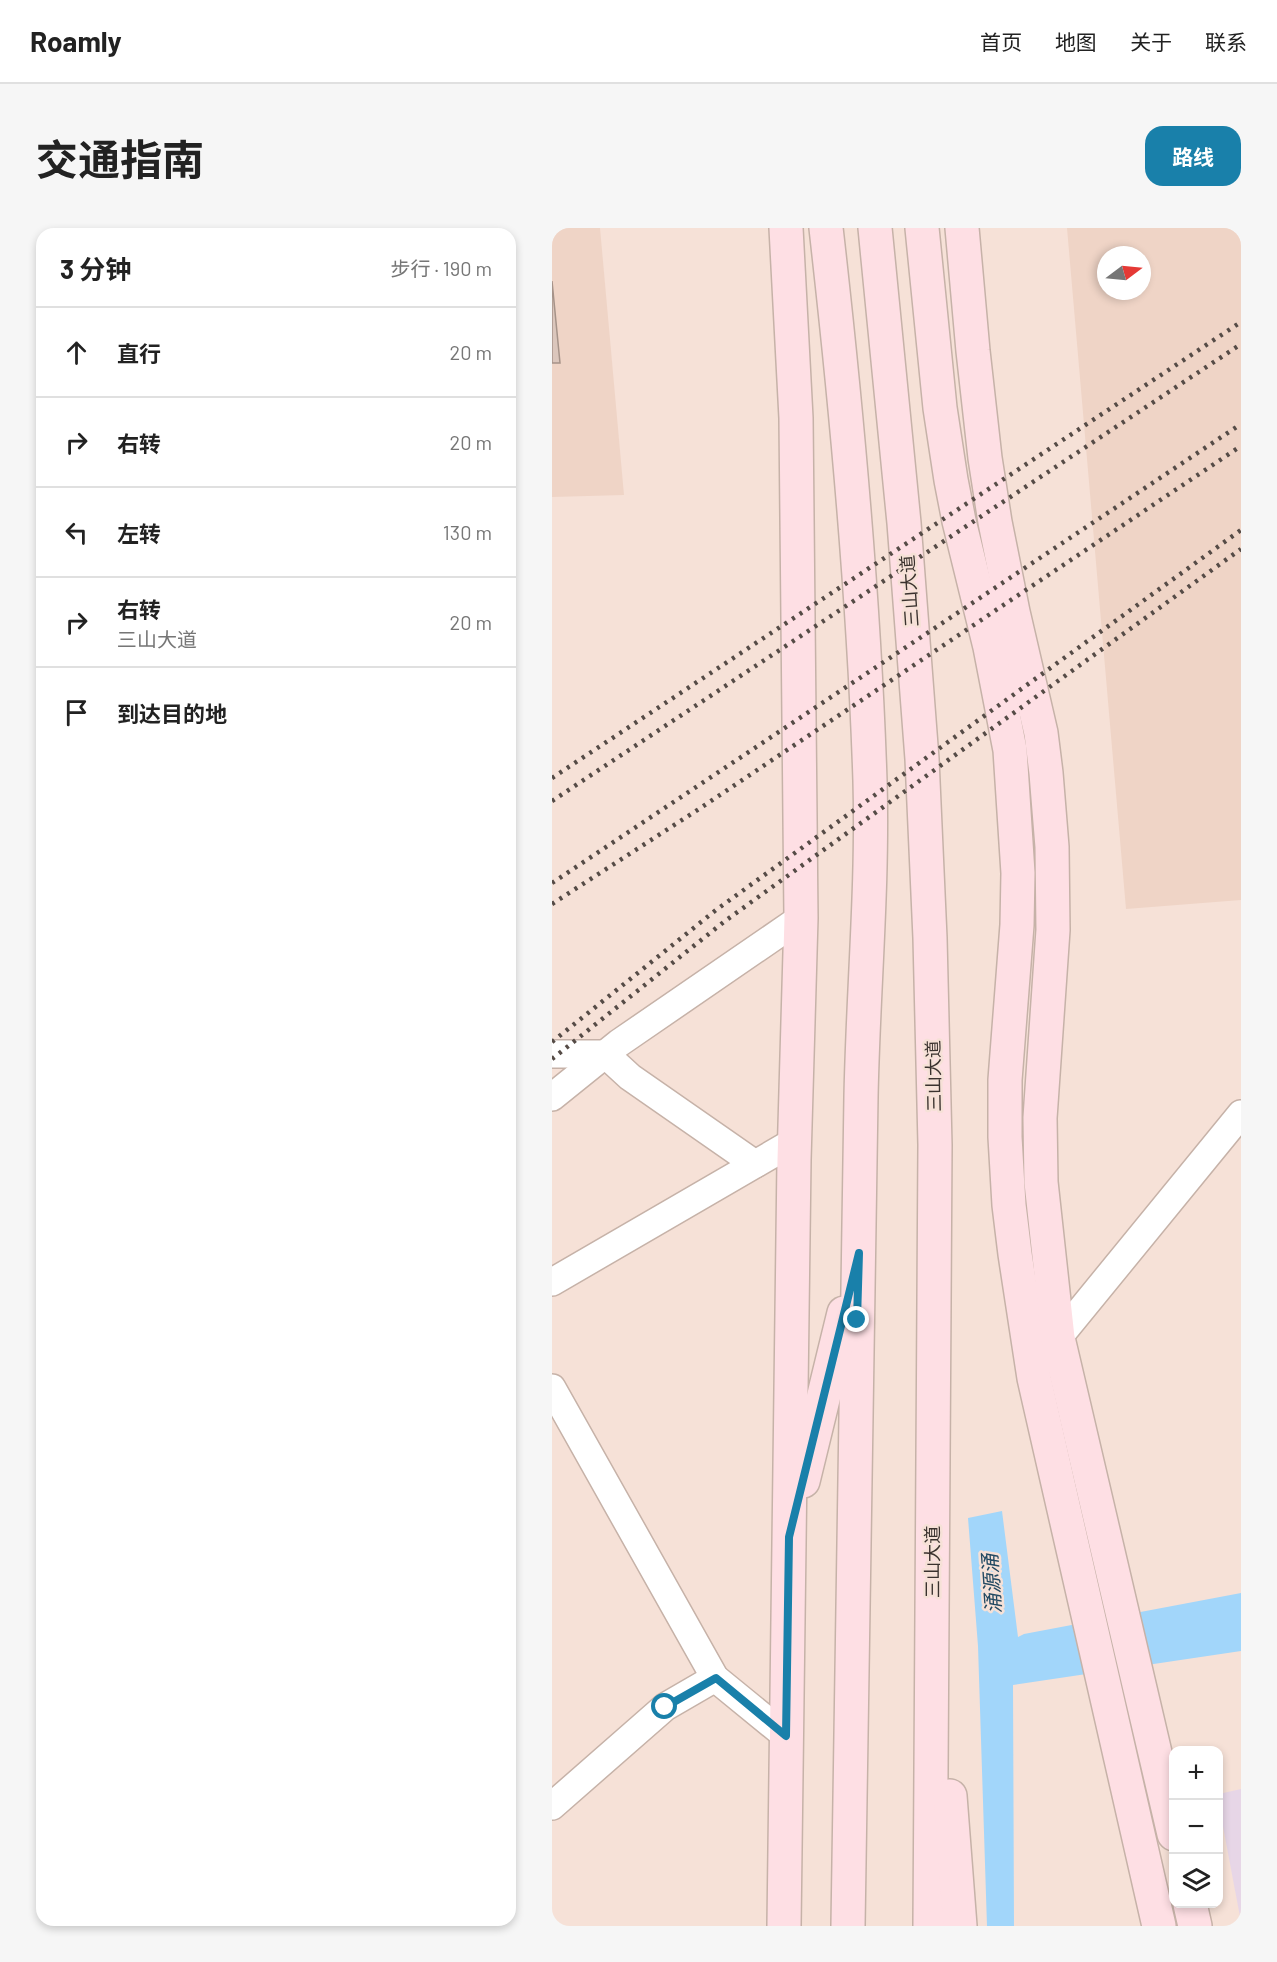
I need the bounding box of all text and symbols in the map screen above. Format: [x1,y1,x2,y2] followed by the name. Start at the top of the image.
[30,24,122,58] text: Roamly
[980,29,1022,54] text: 首页
[1055,29,1097,54] text: 地图
[1130,29,1172,54] text: 关于
[1205,29,1247,54] text: 联系
[1145,126,1241,186] button: 路线
[36,133,204,183] text: 交通指南
[1097,246,1151,300] north arrow
[60,253,131,284] text: 3 分钟
[391,256,492,280] text: 步行 · 190 m
[60,336,93,369] icon: ahead
[117,340,161,366] text: 直行
[449,340,492,364] text: 20 m
[60,426,93,459] icon: right
[117,430,161,456] text: 右转
[449,430,492,454] text: 20 m
[60,516,93,549] icon: left
[117,520,161,546] text: 左转
[443,520,492,544] text: 130 m
[896,554,922,628] street label: 三山大道
[117,596,161,622] text: 右转
[60,606,93,639] icon: right
[449,610,492,634] text: 20 m
[117,627,197,651] text: 三山大道
[60,696,93,729] icon: arrive
[117,700,227,726] text: 到达目的地
[921,1040,945,1112] street label: 三山大道
[843,1306,869,1332] route end
[921,1526,943,1598] street label: 三山大道
[977,1551,1005,1615] water label: 涌源涌
[651,1693,677,1719] route start
[1169,1746,1223,1908] map controls
[1169,1746,1223,1800] button: +
[1169,1800,1223,1854] button: −
[1169,1854,1223,1908] button: layers

